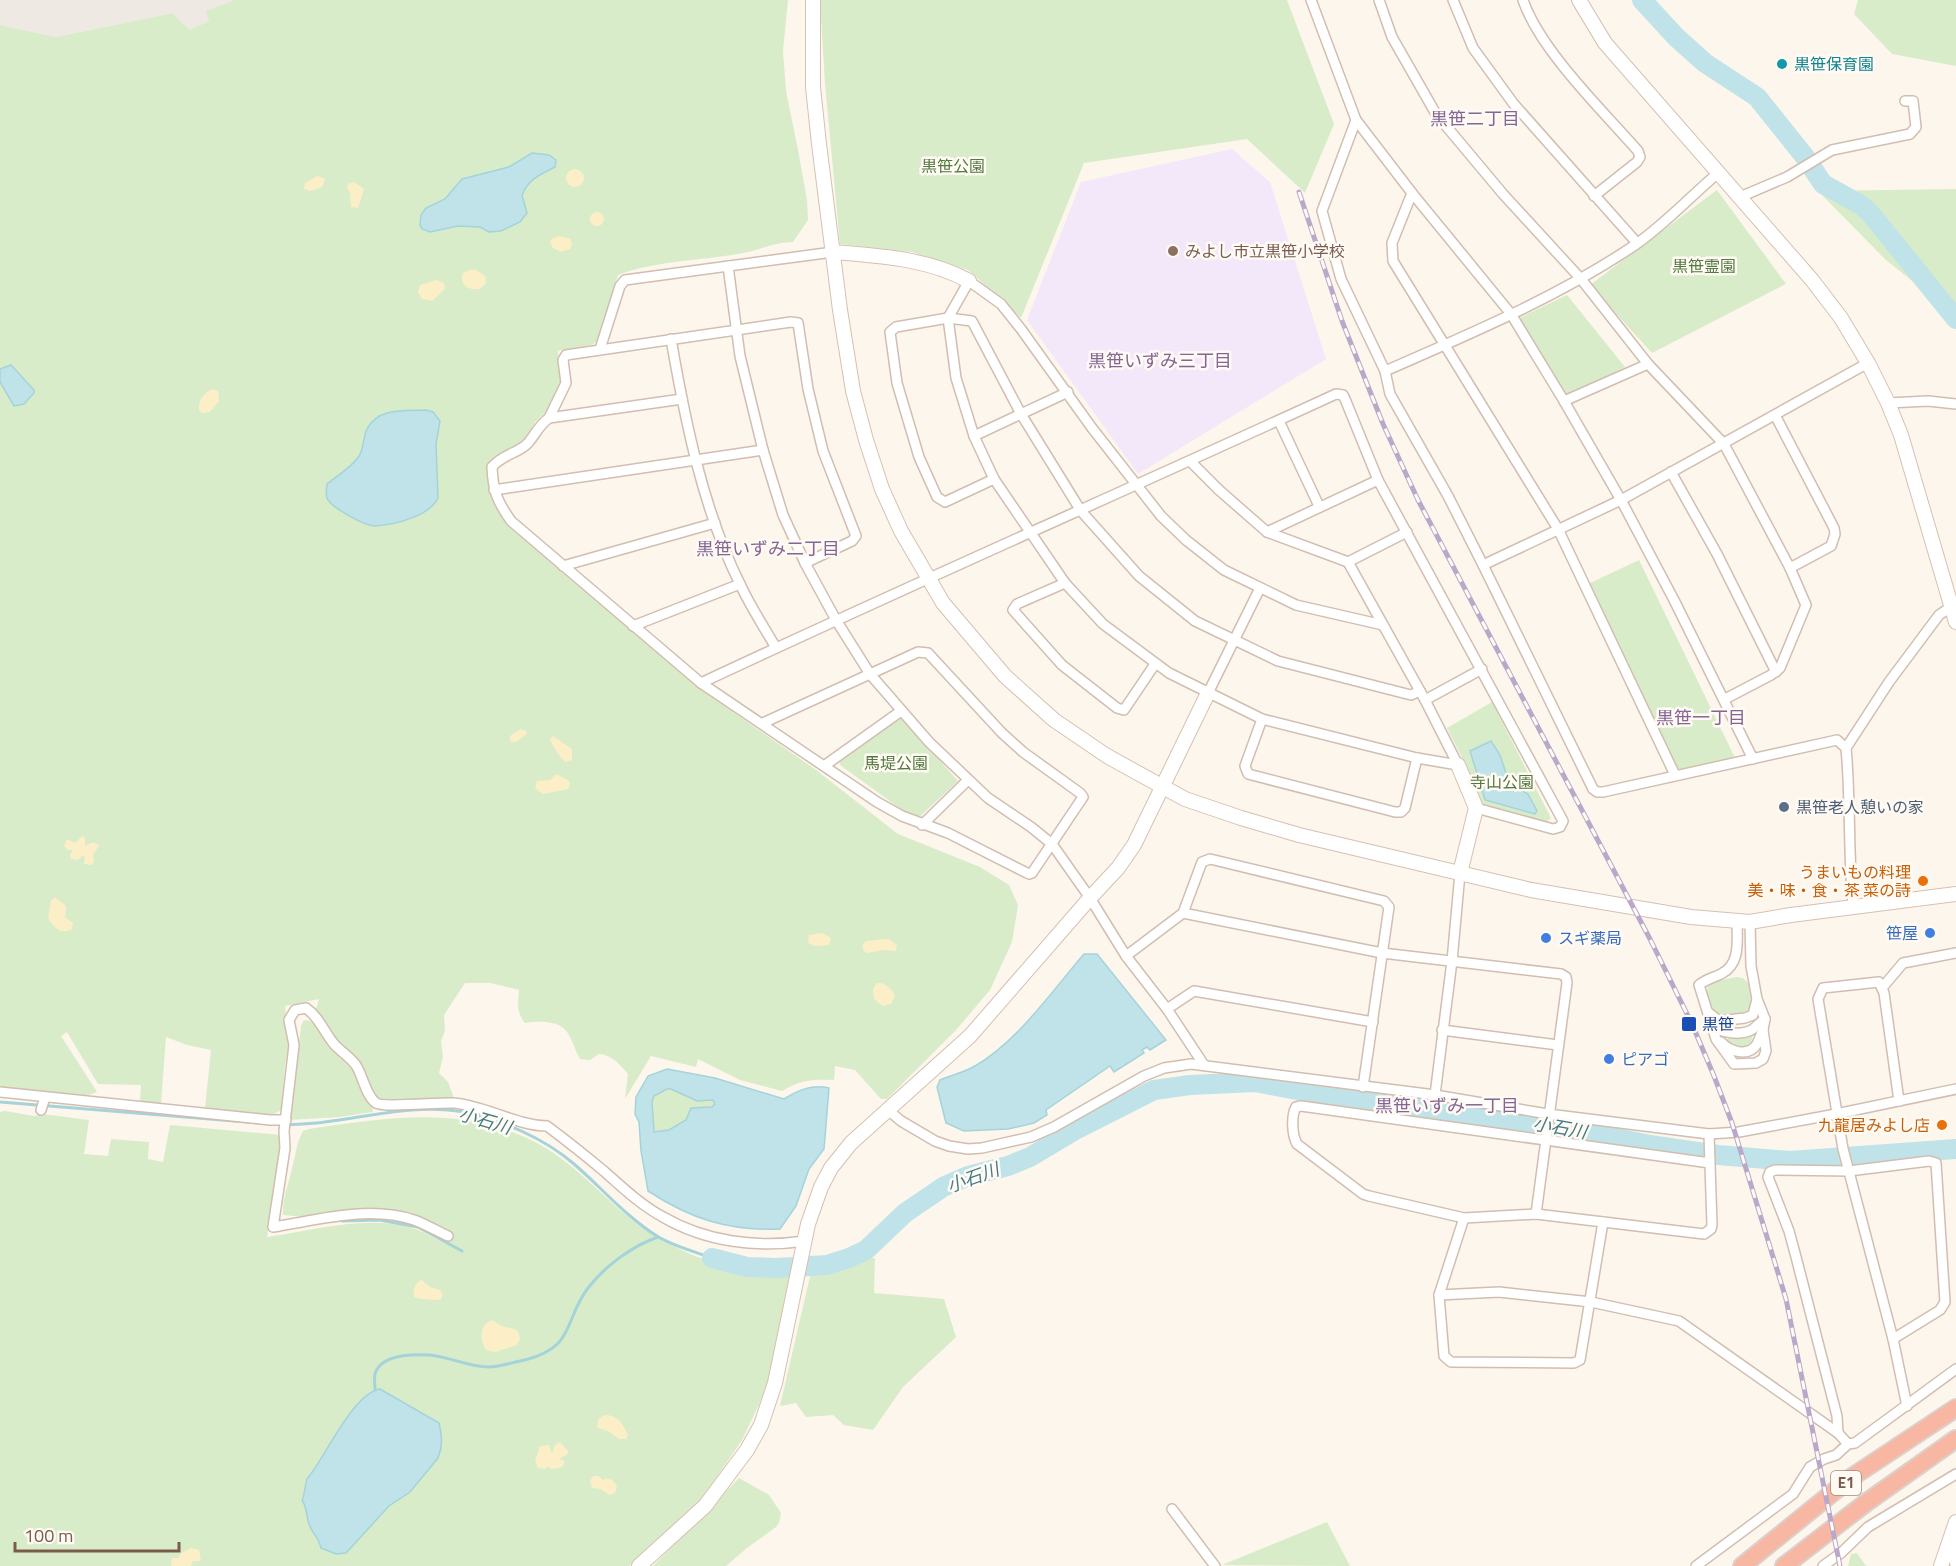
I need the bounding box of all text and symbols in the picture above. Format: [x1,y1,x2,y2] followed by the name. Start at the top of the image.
[1794,52,1874,76] place label: 黒笹保育園
[1775,57,1789,71] marker: 黒笹保育園
[1430,105,1520,132] district label: 黒笹二丁目
[921,154,985,178] park label: 黒笹公園
[1185,239,1345,263] place label: みよし市立黒笹小学校
[1166,244,1180,258] marker: みよし市立黒笹小学校
[1672,254,1736,278] park label: 黒笹霊園
[1088,347,1232,374] district label: 黒笹いずみ三丁目
[696,535,840,562] district label: 黒笹いずみ二丁目
[1656,704,1746,731] district label: 黒笹一丁目
[864,751,928,775] park label: 馬堤公園
[1470,770,1534,794] park label: 寺山公園
[1796,795,1924,819] place label: 黒笹老人憩いの家
[1777,800,1791,814] marker: 黒笹老人憩いの家
[1747,860,1911,902] place label: うまいもの料理 美・味・食・茶 菜の詩
[1916,874,1930,888] marker: うまいもの料理 美・味・食・茶 菜の詩
[1886,921,1918,945] place label: 笹屋
[1558,926,1622,950] place label: スギ薬局
[1923,926,1937,940] marker: 笹屋
[1539,931,1553,945] marker: スギ薬局
[1702,1012,1734,1036] place label: 黒笹
[1680,1015,1698,1033] marker: 黒笹
[1621,1047,1669,1071] place label: ピアゴ
[1602,1052,1616,1066] marker: ピアゴ
[1375,1092,1519,1119] district label: 黒笹いずみ一丁目
[455,1100,517,1141] water label: 小石川
[1531,1110,1591,1146] water label: 小石川
[1818,1113,1930,1137] place label: 九龍居みよし店
[1935,1118,1949,1132] marker: 九龍居みよし店
[943,1155,1005,1199] water label: 小石川
[1831,1471,1861,1495] road number: E1
[15,1515,178,1553] scale bar
[24,1522,73,1549] text: 100 m

